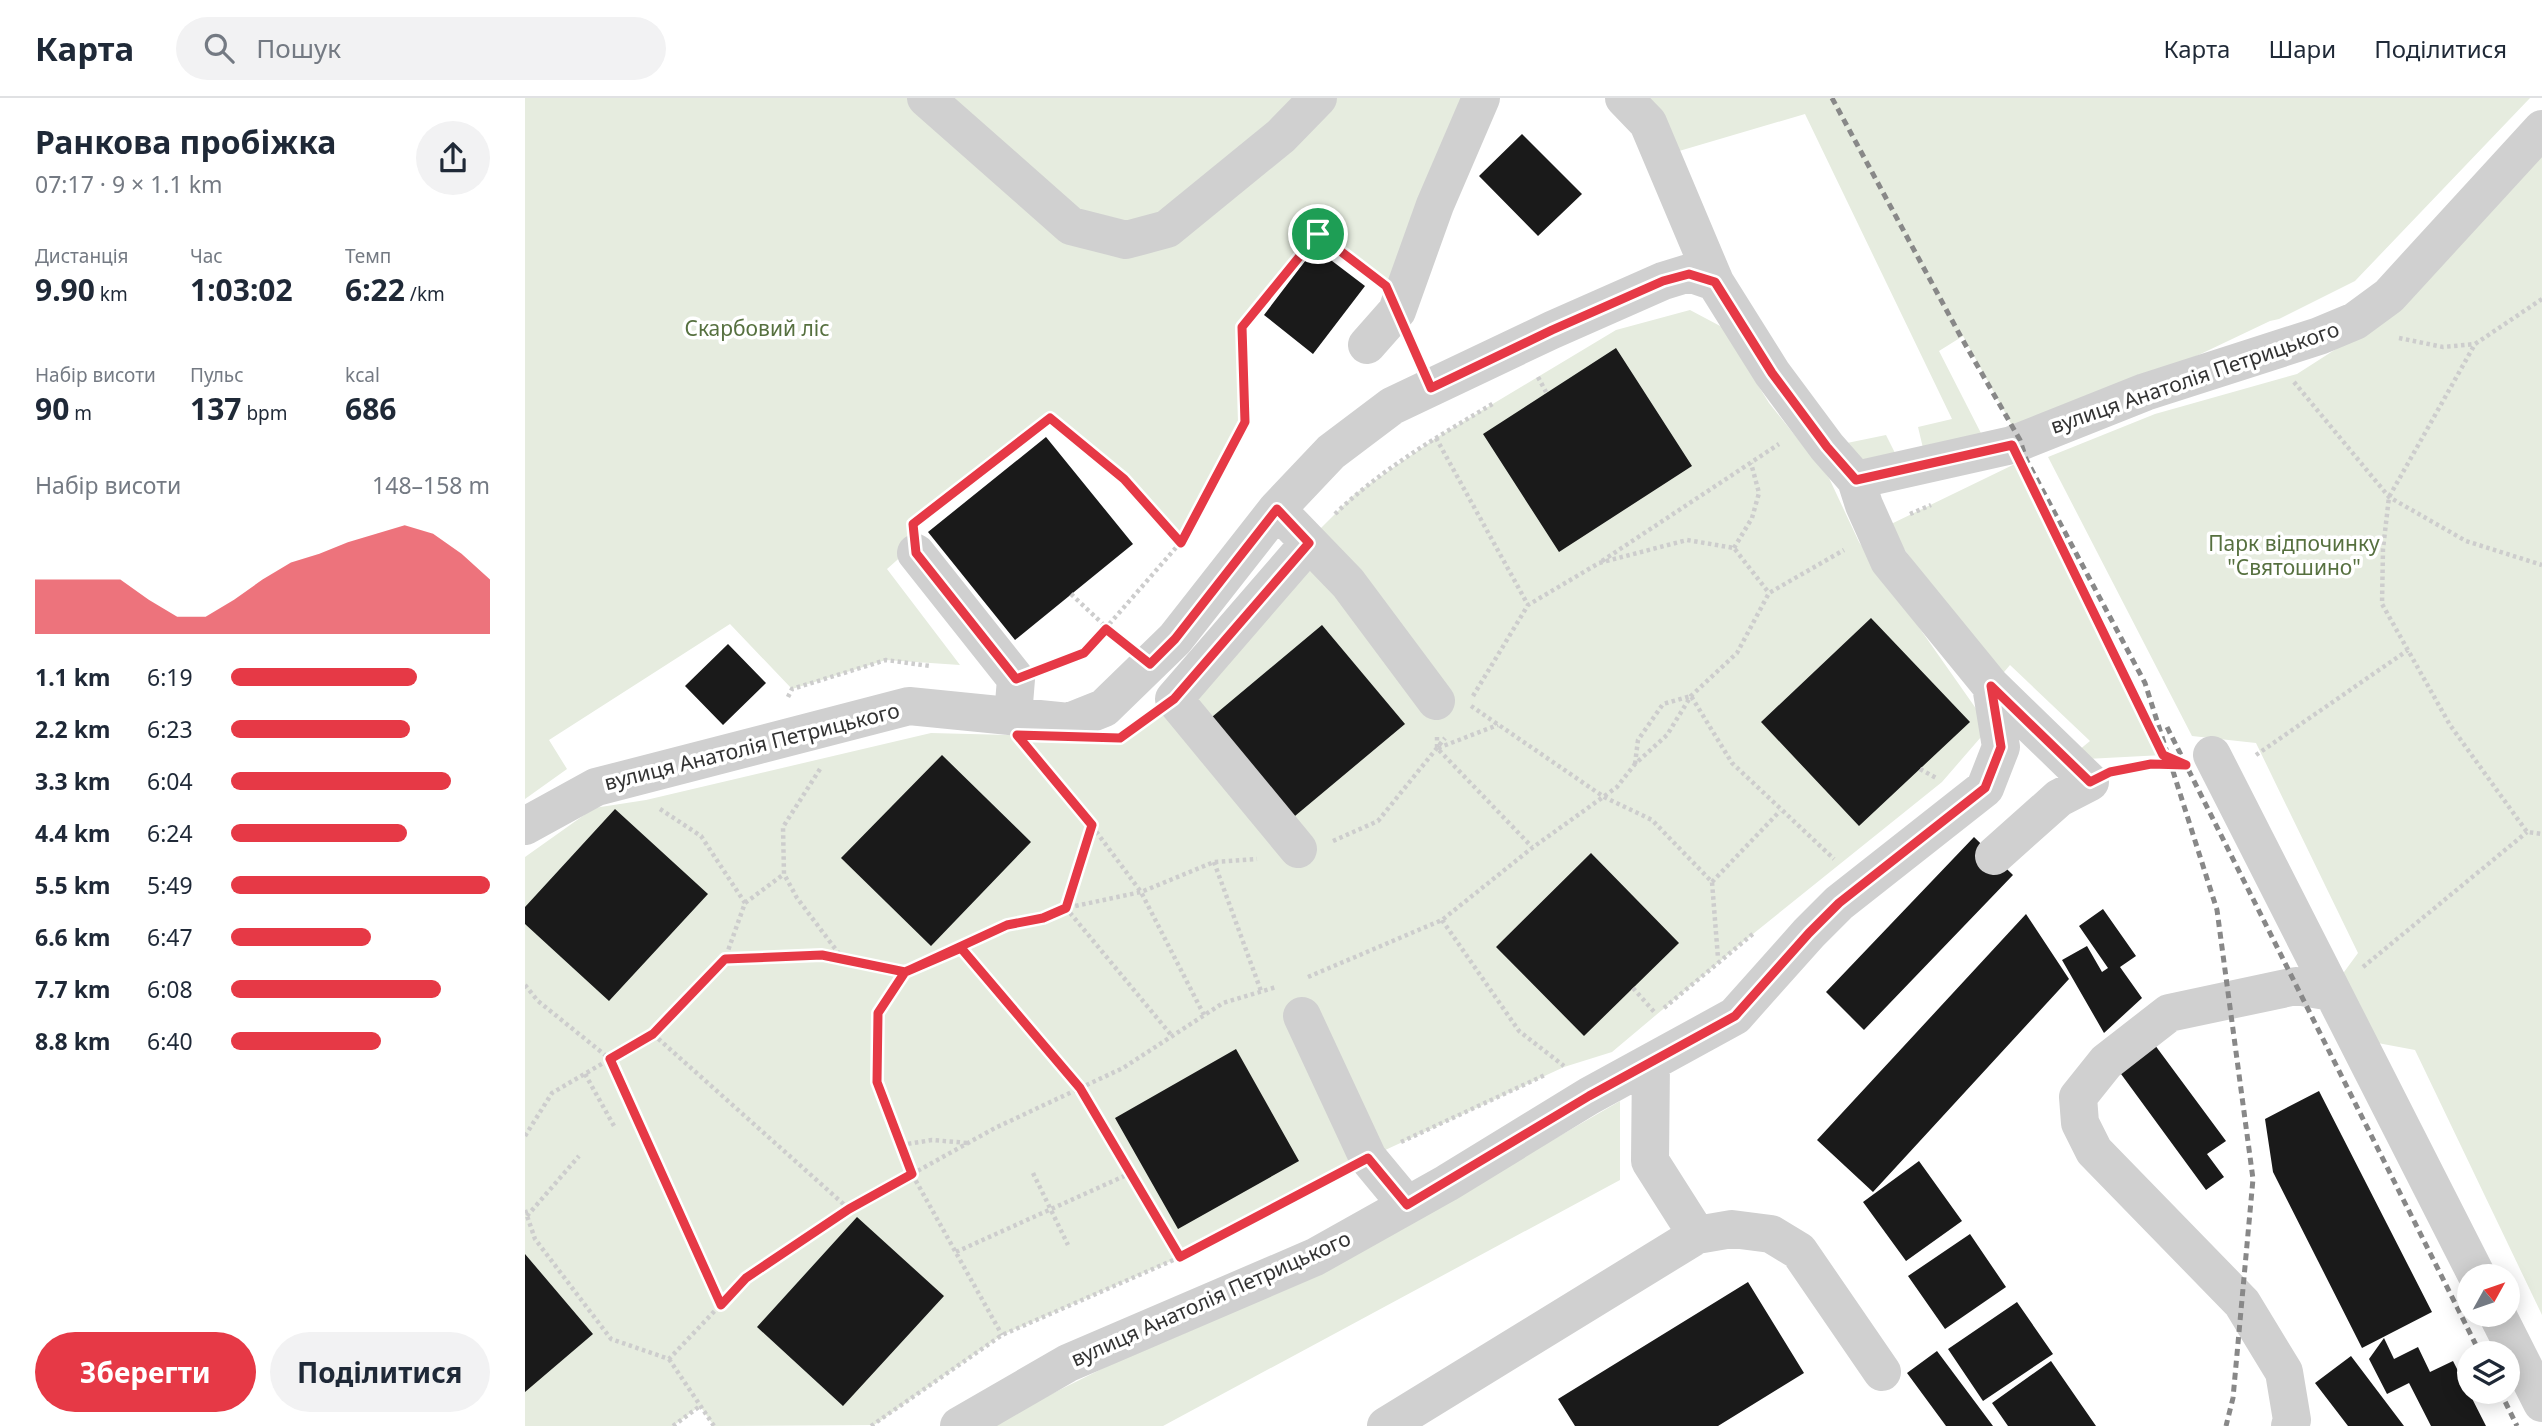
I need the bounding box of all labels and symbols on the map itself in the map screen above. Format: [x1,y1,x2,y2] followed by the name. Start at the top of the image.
[1288,204,1348,264] pin
[684,314,830,342] park label: Скарбовий ліс
[2047,314,2343,440] street label: вулиця Анатолія Петрицького
[2208,529,2380,581] park label: Парк відпочинку "Святошино"
[601,696,902,796] street label: вулиця Анатолія Петрицького
[1066,1224,1355,1373] street label: вулиця Анатолія Петрицького
[2457,1264,2520,1326] north arrow

